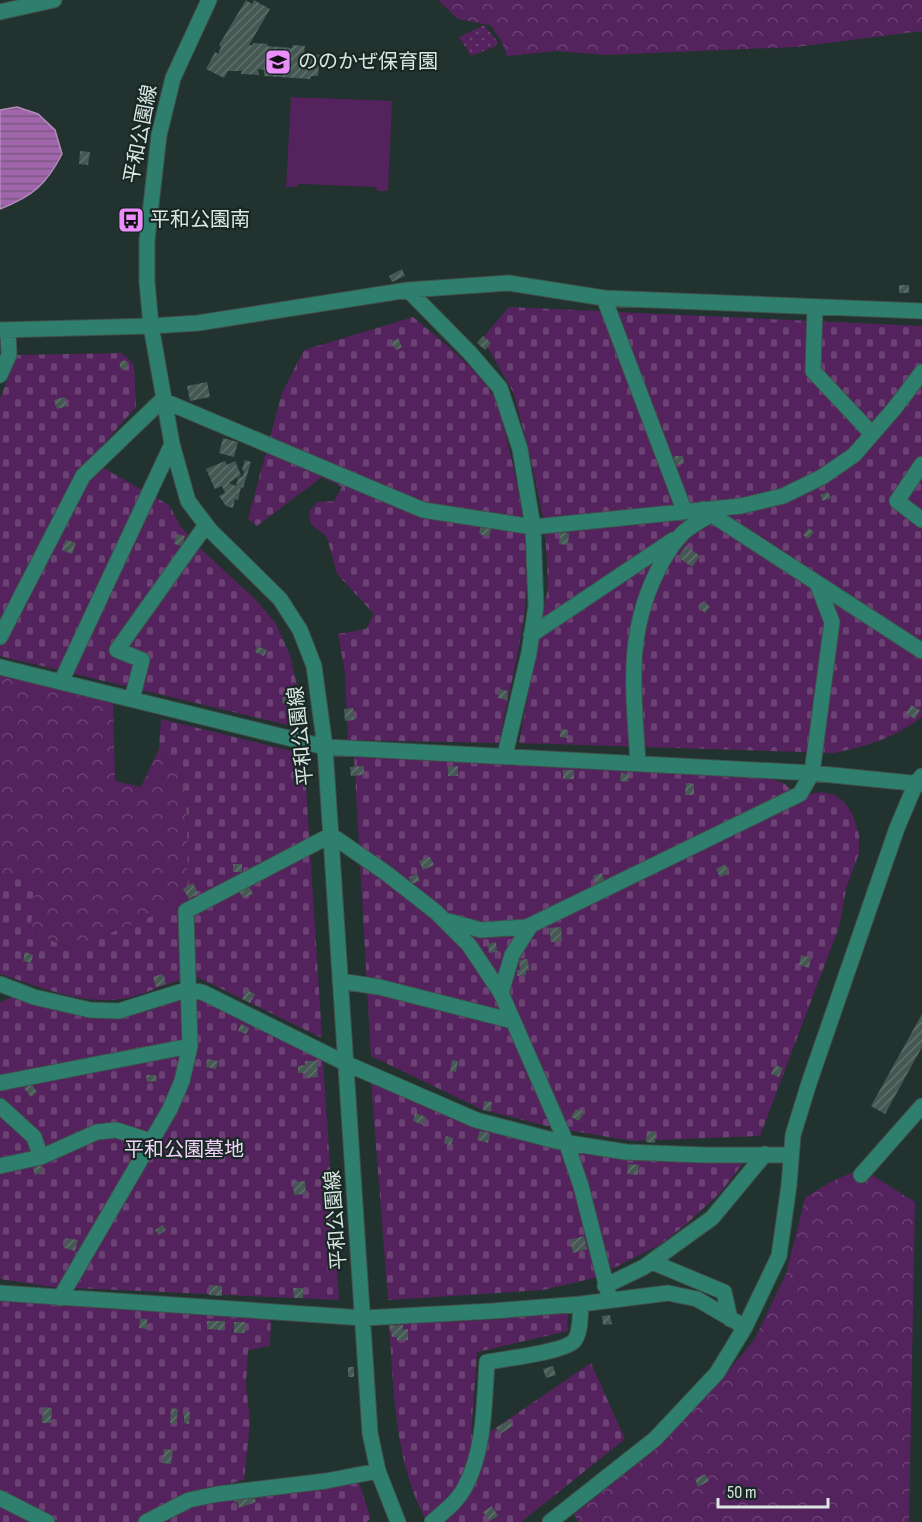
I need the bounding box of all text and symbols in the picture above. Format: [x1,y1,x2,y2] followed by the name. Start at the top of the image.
[263,47,293,77] school or university icon: ののかぜ保育園
[298,50,438,74] place label: ののかぜ保育園
[120,83,162,185] street label: 平和公園線
[116,205,146,235] bus stop icon: 平和公園南
[150,208,250,232] place label: 平和公園南
[284,685,318,787] street label: 平和公園線
[124,1138,244,1162] park label: 平和公園墓地
[321,1169,351,1271] street label: 平和公園線
[718,1471,828,1509] scale bar
[727,1482,757,1503] text: 50 m

